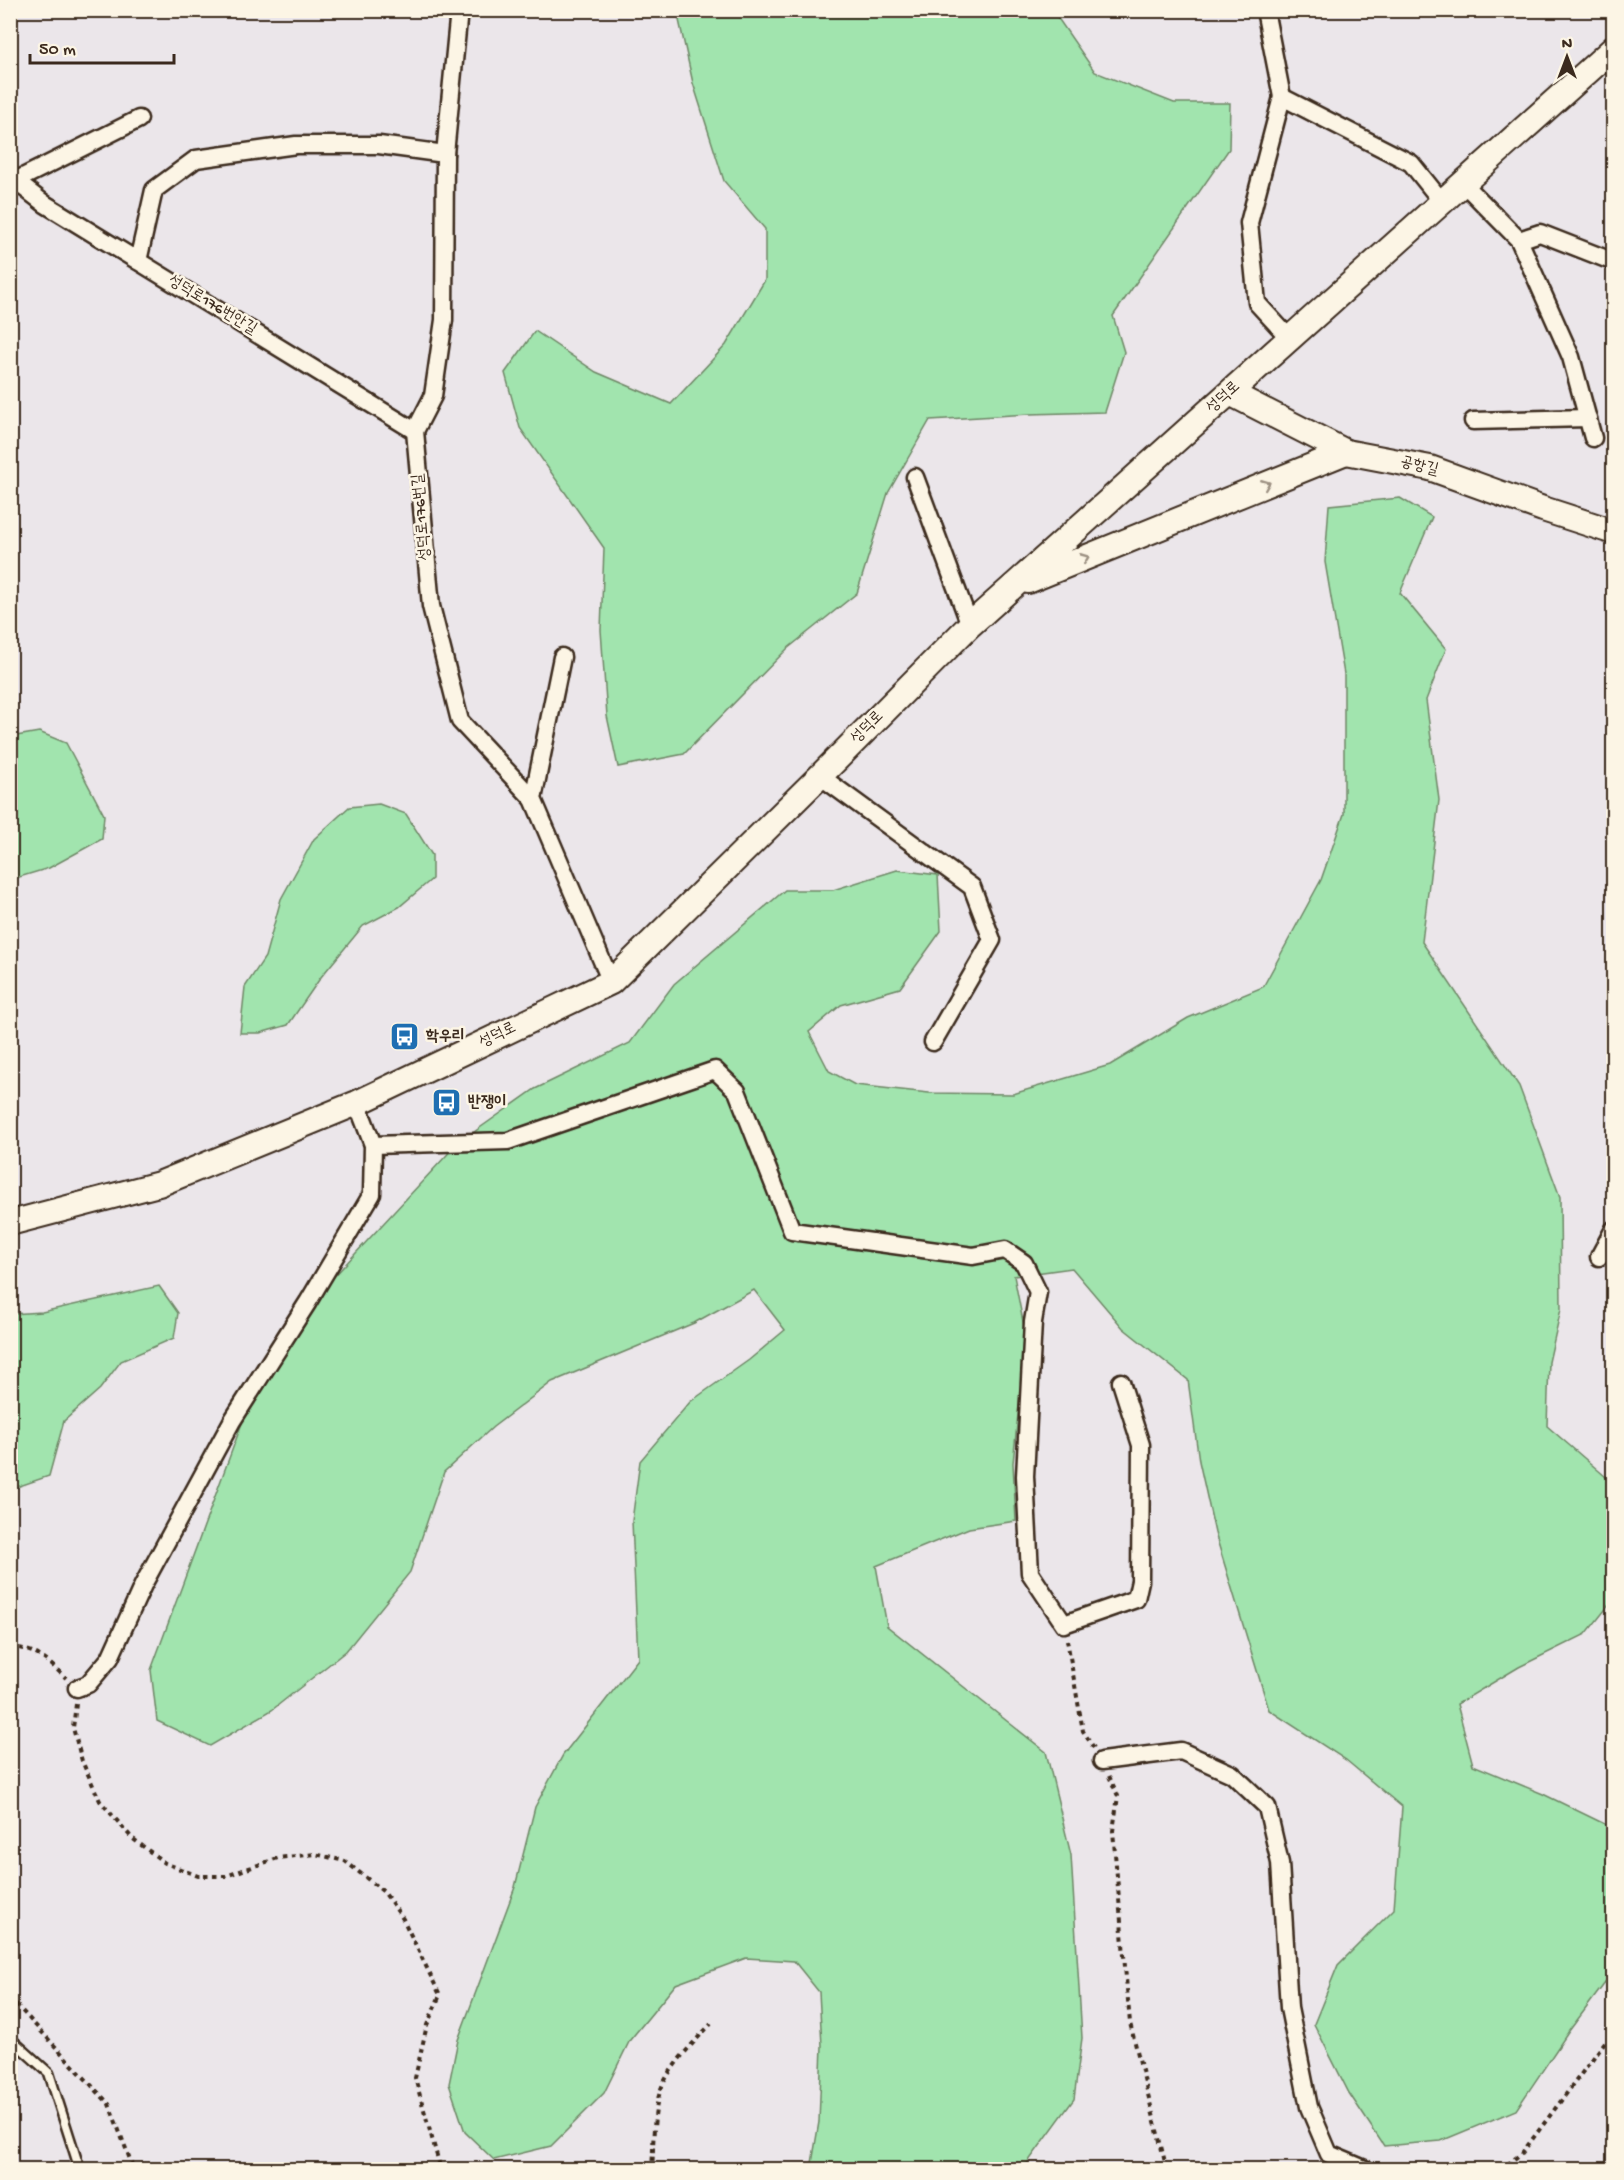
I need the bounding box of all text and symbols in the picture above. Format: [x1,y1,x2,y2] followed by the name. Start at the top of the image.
[30,27,174,65] scale bar
[1537,27,1597,87] north arrow
[1562,36,1573,55] text: N
[39,40,76,61] text: 50 m
[164,272,260,340] street label: 성덕로176번안길
[1203,378,1245,418] street label: 성덕로
[1398,453,1440,481] street label: 공항길
[410,473,436,561] street label: 성덕로176번길
[1260,479,1271,491] one-way arrow
[1079,553,1090,565] one-way arrow
[848,708,888,748] street label: 성덕로
[476,1019,520,1053] street label: 성덕로
[389,1021,421,1053] bus stop icon: 학우리
[425,1028,465,1047] place label: 학우리
[431,1087,463,1119] bus stop icon: 반쟁이
[468,1094,507,1113] place label: 반쟁이

